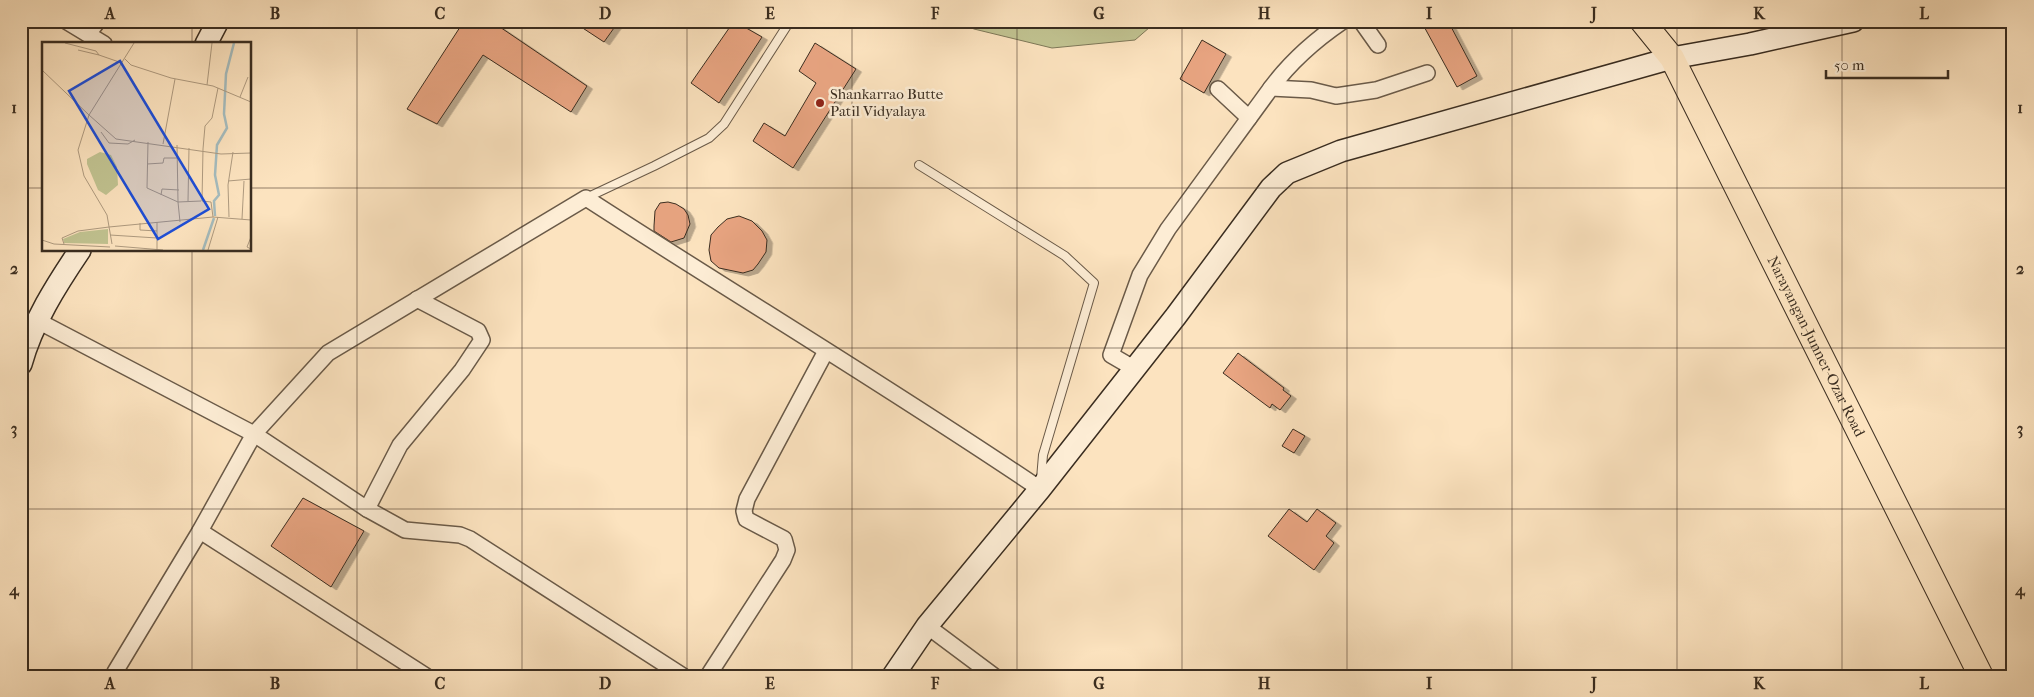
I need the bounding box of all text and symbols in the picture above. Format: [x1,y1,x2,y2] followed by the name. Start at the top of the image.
[104,4,116,23] text: A
[270,4,280,23] text: B
[435,4,446,23] text: C
[599,4,611,23] text: D
[765,4,775,23] text: E
[930,4,940,23] text: F
[1093,4,1105,23] text: G
[1258,4,1271,23] text: H
[1426,4,1433,23] text: I
[1589,4,1597,24] text: J
[1753,4,1766,23] text: K
[1919,4,1929,23] text: L
[42,42,251,251] inset map
[1826,48,1949,80] scale bar
[1834,56,1865,74] text: 50 m
[830,85,944,120] place label: Shankarrao Butte Patil Vidyalaya
[814,97,826,109] marker: Shankarrao Butte Patil Vidyalaya
[11,98,17,117] text: 1
[2017,98,2023,117] text: 1
[1763,253,1869,440] street label: Narayangan-Junner-Ozar Road
[10,259,18,278] text: 2
[2016,259,2024,278] text: 2
[11,419,17,439] text: 3
[2017,419,2023,439] text: 3
[8,580,20,600] text: 4
[2014,580,2026,600] text: 4
[104,674,116,693] text: A
[270,674,280,693] text: B
[435,674,446,693] text: C
[599,674,611,693] text: D
[765,674,775,693] text: E
[930,674,940,693] text: F
[1093,674,1105,693] text: G
[1258,674,1271,693] text: H
[1426,674,1433,693] text: I
[1589,674,1597,694] text: J
[1753,674,1766,693] text: K
[1919,674,1929,693] text: L

